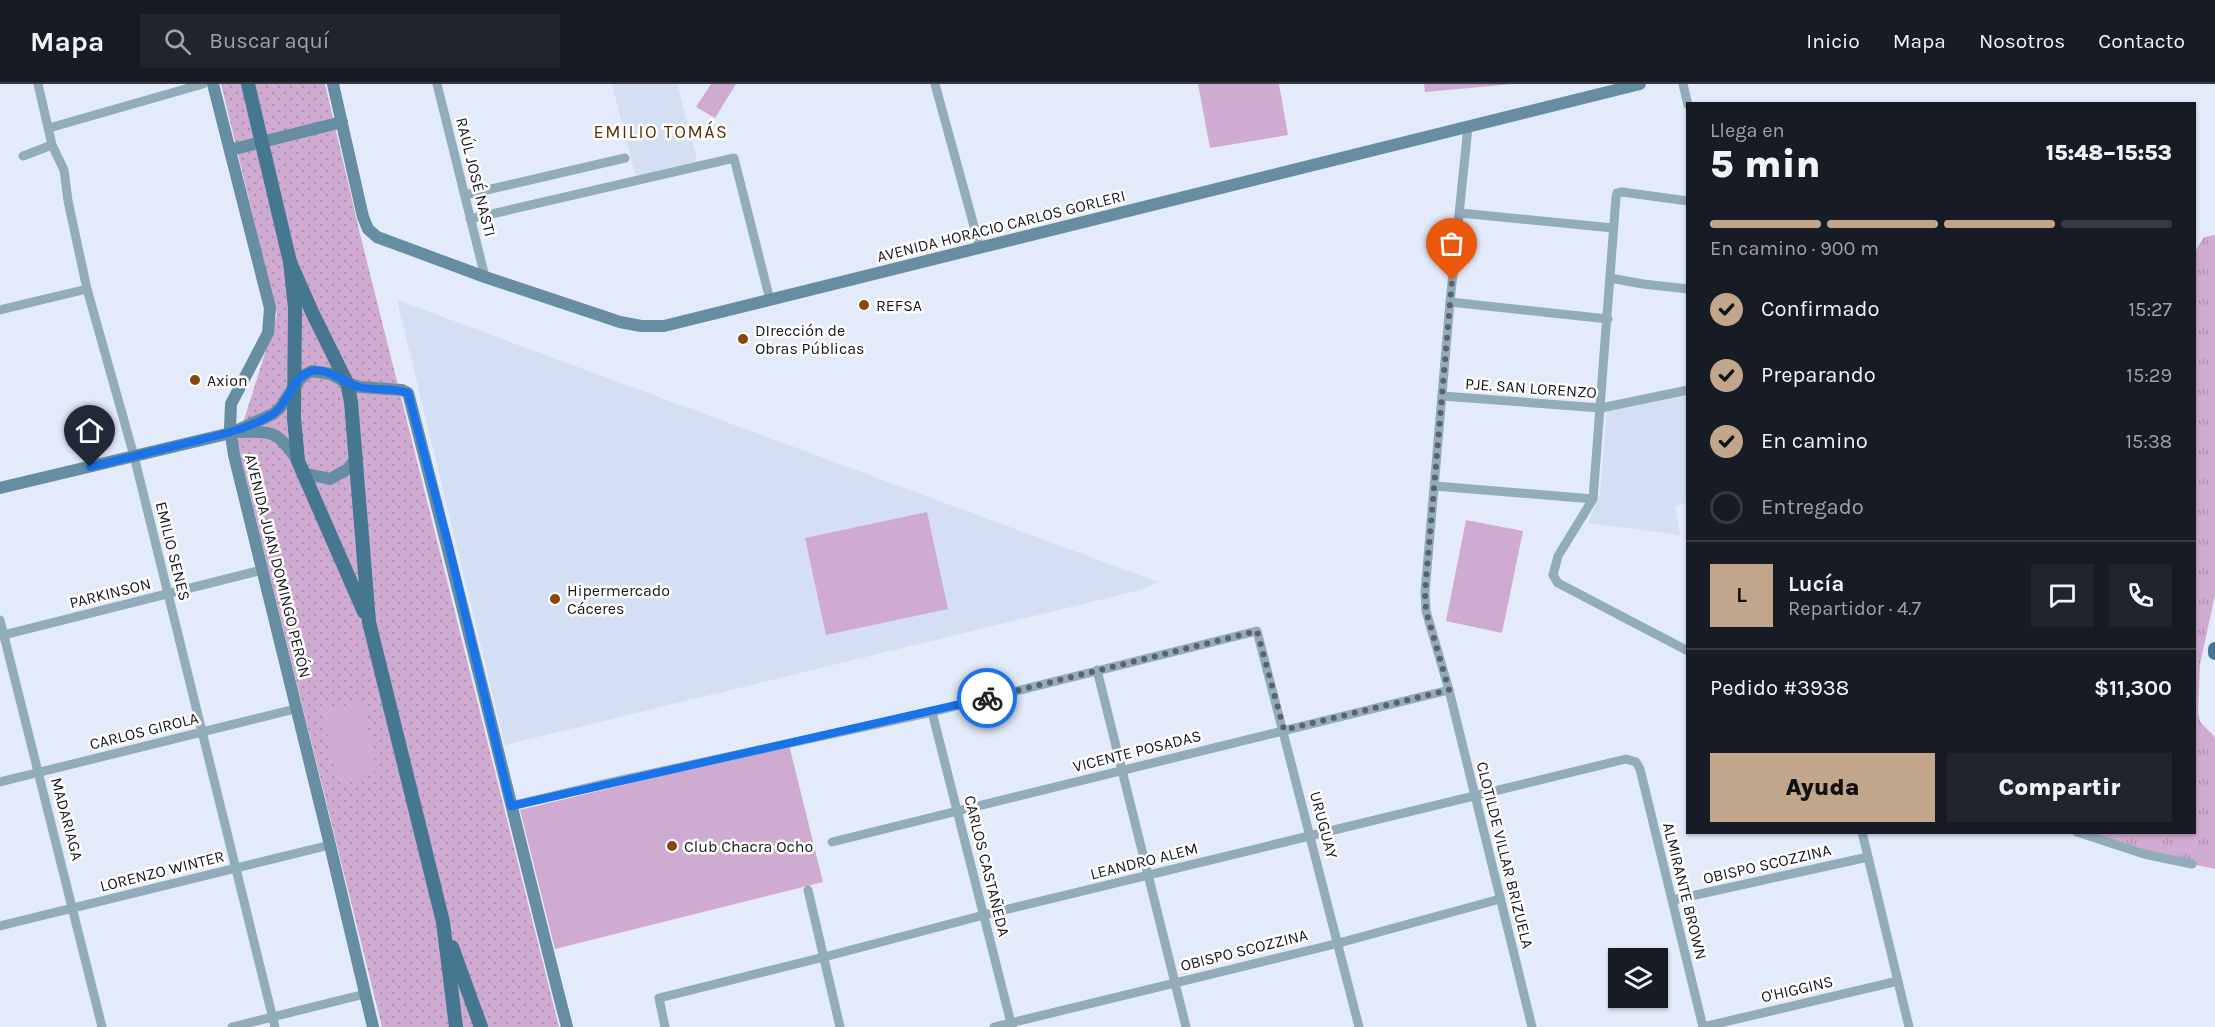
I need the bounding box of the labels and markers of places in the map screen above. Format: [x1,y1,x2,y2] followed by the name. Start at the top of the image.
[1426,218,1477,280] pin
[876,296,922,315] place label: REFSA
[857,298,871,312] marker: REFSA
[755,321,864,358] place label: DIrección de Obras Públicas
[736,332,750,346] marker: DIrección de Obras Públicas
[207,371,248,390] place label: Axion
[188,373,202,387] marker: Axion
[64,405,115,467] pin
[567,581,670,618] place label: Hipermercado Cáceres
[548,592,562,606] marker: Hipermercado Cáceres
[684,837,813,856] place label: Club Chacra Ocho
[665,839,679,853] marker: Club Chacra Ocho

